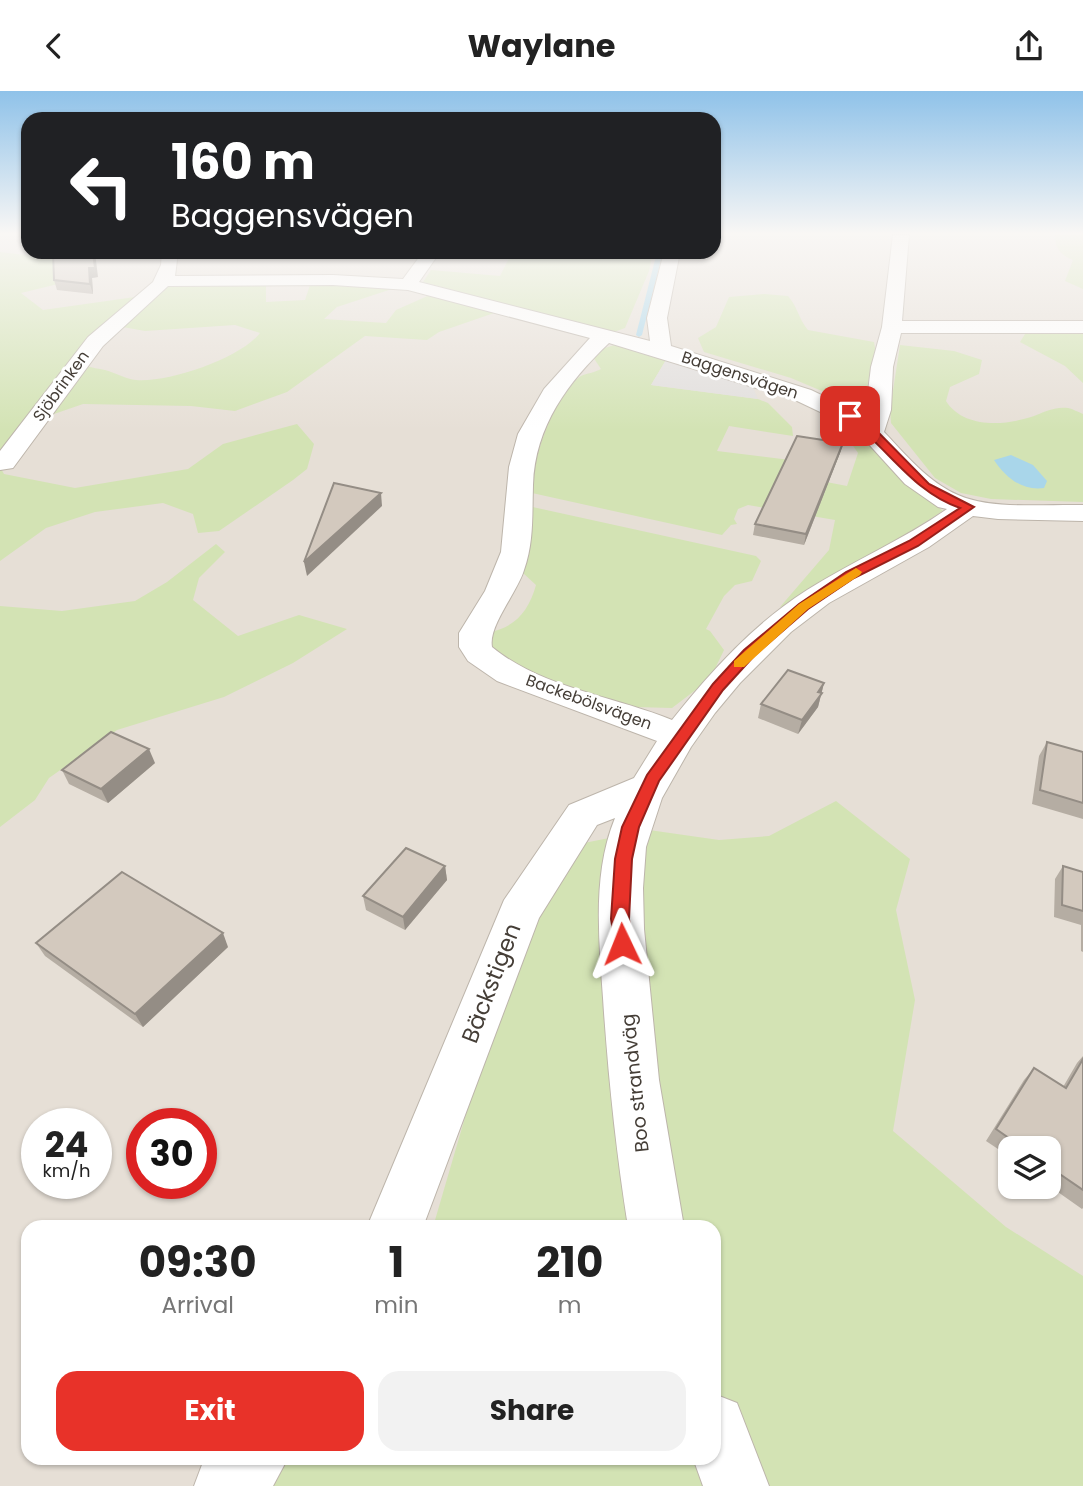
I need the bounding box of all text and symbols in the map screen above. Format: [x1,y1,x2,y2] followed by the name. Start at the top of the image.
[467,23,616,68] text: Waylane
[35,27,73,65] icon: back
[1010,27,1048,65] icon: share
[171,128,315,196] text: 160 m
[56,140,147,231] icon: left
[171,193,414,238] text: Baggensvägen
[679,345,801,405] street label: Baggensvägen
[27,346,95,426] street label: Sjöbrinken
[820,386,880,446] pin
[831,397,869,435] icon: arrive
[523,669,655,735] street label: Backebölsvägen
[585,907,659,981] position arrow
[453,918,529,1048] street label: Bäckstigen
[614,1012,656,1154] street label: Boo strandväg
[126,1108,217,1199] speed limit sign: 30
[45,1120,88,1169] text: 24
[998,1136,1061,1199] map controls
[998,1136,1061,1199] button: layers
[43,1158,90,1183] text: km/h
[139,1233,257,1292] text: 09:30
[388,1233,404,1292] text: 1
[536,1233,603,1292] text: 210
[161,1289,234,1321] text: Arrival
[374,1289,418,1321] text: min
[558,1289,582,1321] text: m
[56,1371,364,1451] button: Exit
[378,1371,686,1451] button: Share

